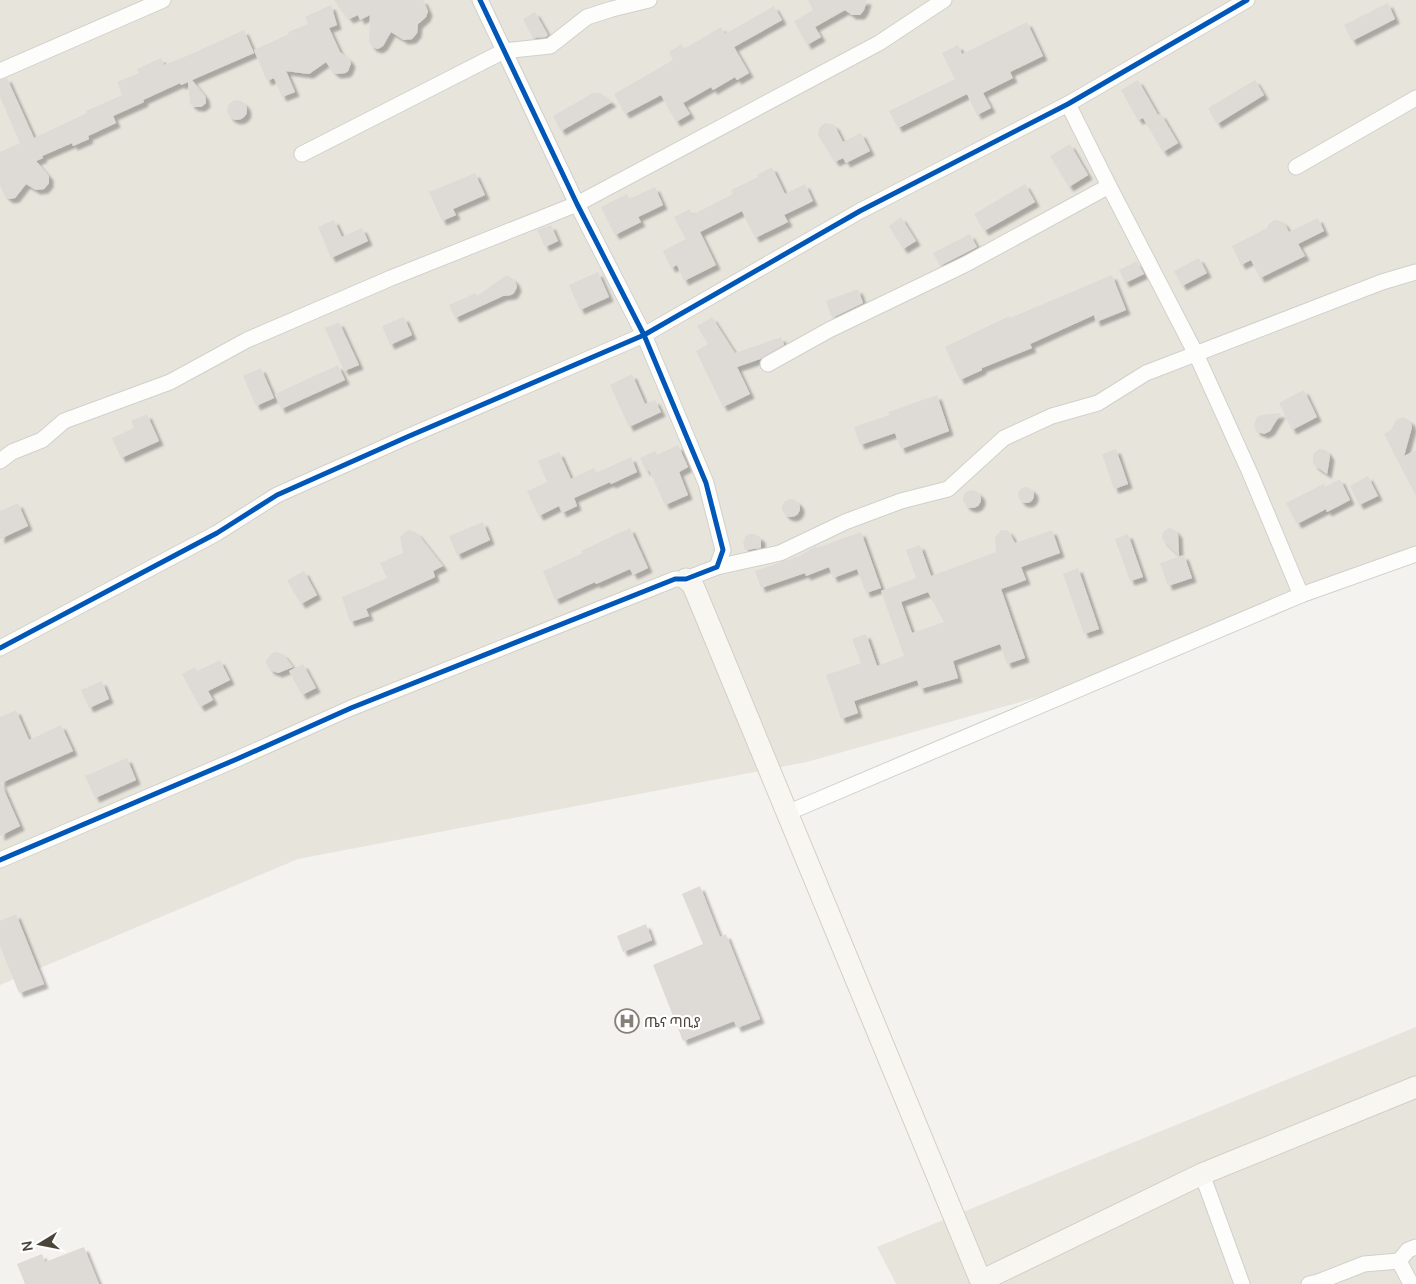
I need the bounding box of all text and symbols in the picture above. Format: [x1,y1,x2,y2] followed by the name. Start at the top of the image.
[614,1008,640,1034] hospital icon: ጤና ጣቢያ
[644,1012,701,1031] place label: ጤና ጣቢያ
[15,1219,65,1269] north arrow
[16,1240,37,1253] text: N

